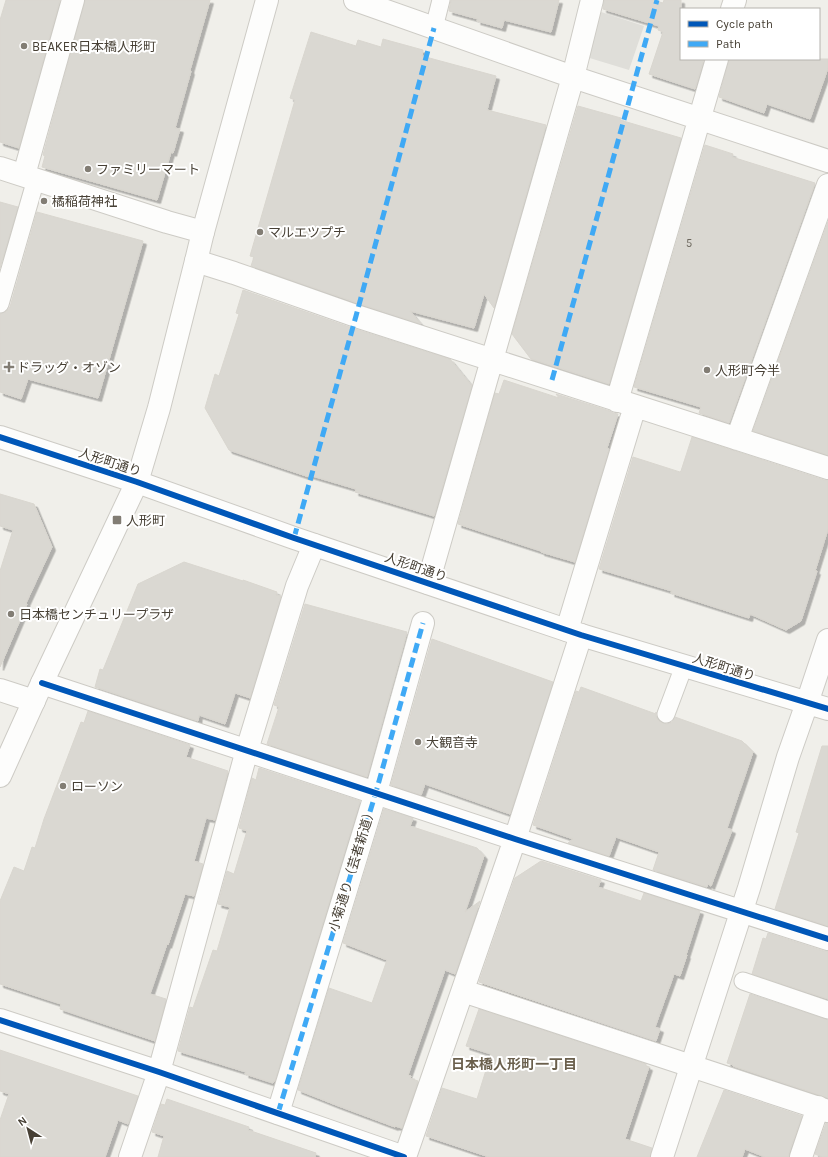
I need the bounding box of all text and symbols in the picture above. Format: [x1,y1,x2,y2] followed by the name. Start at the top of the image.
[680,8,820,60] legend
[716,17,773,31] text: Cycle path
[716,37,741,51] text: Path
[32,39,156,54] place label: BEAKER日本橋人形町
[19,41,29,51] marker: BEAKER日本橋人形町
[96,162,200,177] place label: ファミリーマート
[83,164,93,174] marker: ファミリーマート
[52,194,117,209] place label: 橘稲荷神社
[39,196,49,206] marker: 橘稲荷神社
[268,225,346,240] place label: マルエツプチ
[255,227,265,237] marker: マルエツプチ
[686,237,692,250] house number: 5
[17,360,121,375] place label: ドラッグ・オゾン
[4,362,14,372] marker: ドラッグ・オゾン
[715,363,780,378] place label: 人形町今半
[702,365,712,375] marker: 人形町今半
[77,445,143,479] street label: 人形町通り
[126,513,165,528] place label: 人形町
[111,514,123,526] marker: 人形町
[383,549,449,585] street label: 人形町通り
[19,607,174,622] place label: 日本橋センチュリープラザ
[6,609,16,619] marker: 日本橋センチュリープラザ
[691,650,757,684] street label: 人形町通り
[426,735,478,750] place label: 大観音寺
[413,737,423,747] marker: 大観音寺
[71,779,123,794] place label: ローソン
[58,781,68,791] marker: ローソン
[326,805,378,933] street label: 小菊通り（芸者新道）
[451,1056,577,1073] district label: 日本橋人形町一丁目
[8,1109,48,1149] north arrow
[15,1114,29,1129] text: N

